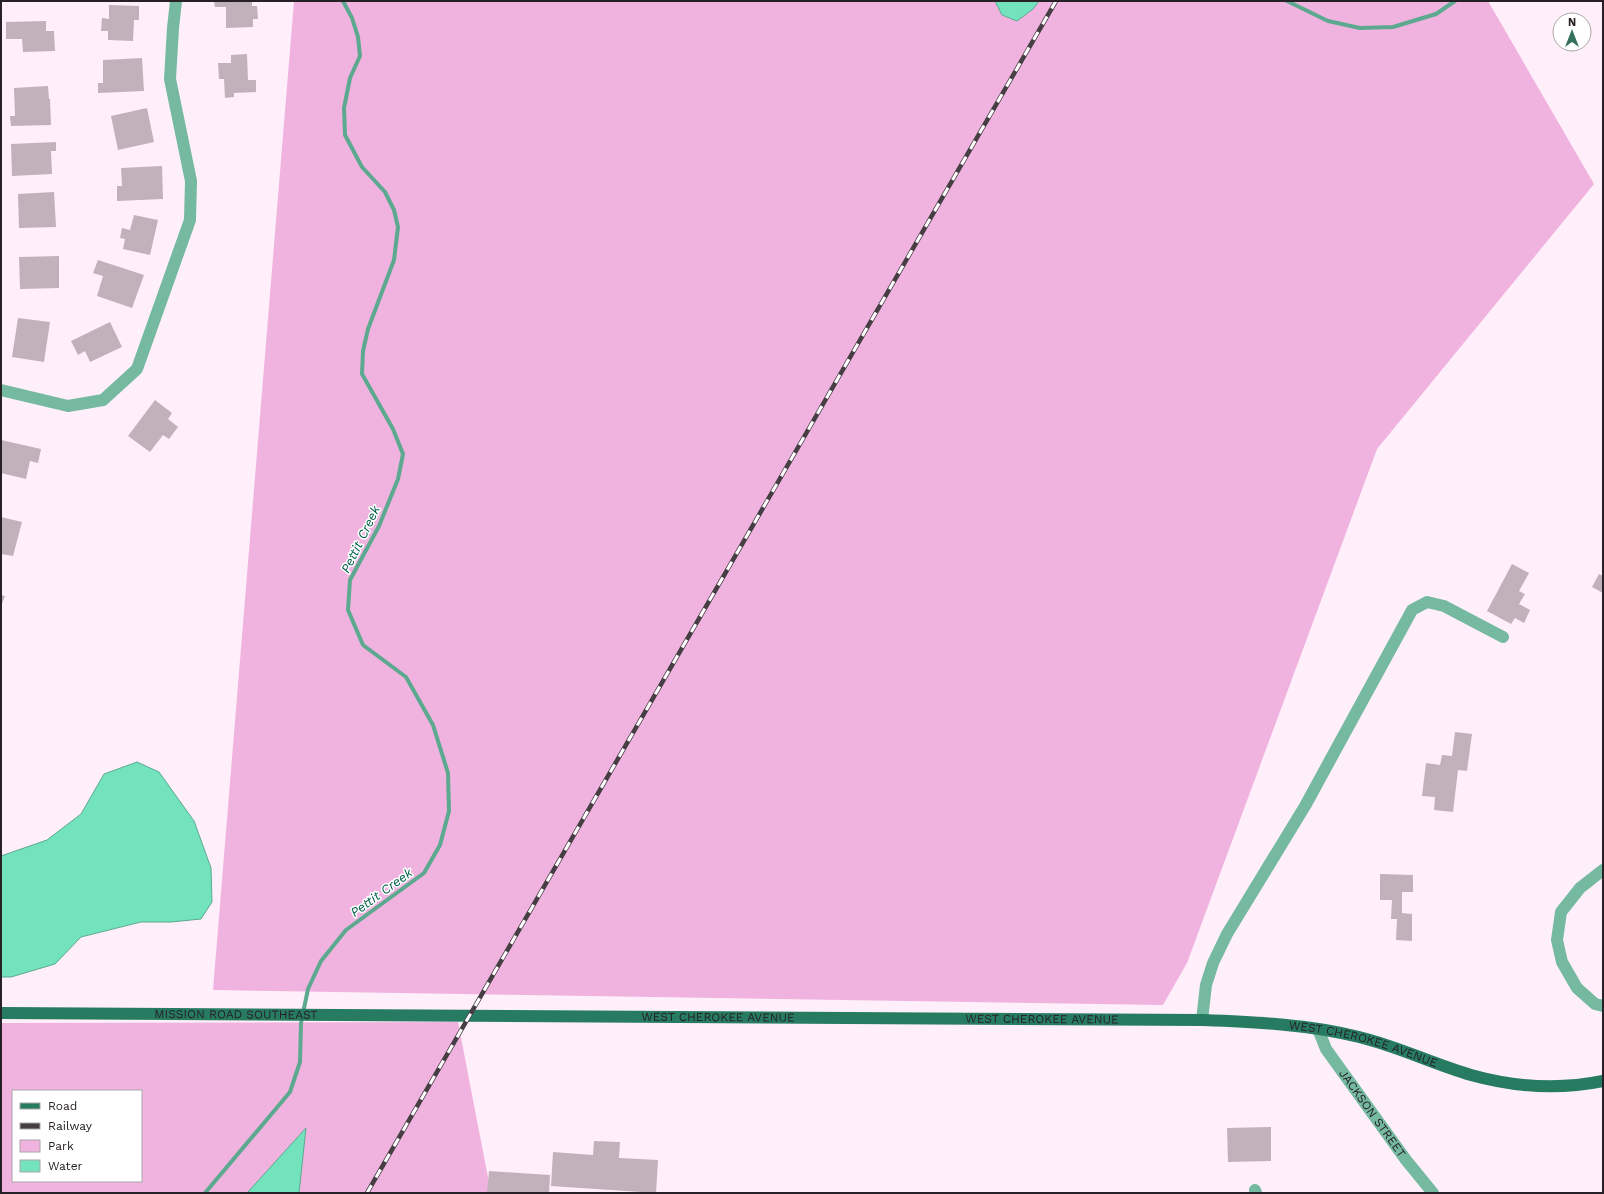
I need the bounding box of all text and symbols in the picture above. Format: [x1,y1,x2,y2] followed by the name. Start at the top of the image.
[1552,12,1592,52] north arrow
[1568,16,1576,29] text: N
[338,502,384,575] water label: Pettit Creek
[347,864,416,920] water label: Pettit Creek
[154,1007,318,1022] street label: MISSION ROAD SOUTHEAST
[641,1010,795,1025] street label: WEST CHEROKEE AVENUE
[965,1012,1119,1027] street label: WEST CHEROKEE AVENUE
[1288,1018,1440,1070] street label: WEST CHEROKEE AVENUE
[1336,1067,1409,1160] street label: JACKSON STREET
[12,1090,142,1182] legend
[48,1099,77,1113] text: Road
[48,1119,93,1133] text: Railway
[48,1139,74,1153] text: Park
[48,1159,83,1173] text: Water

